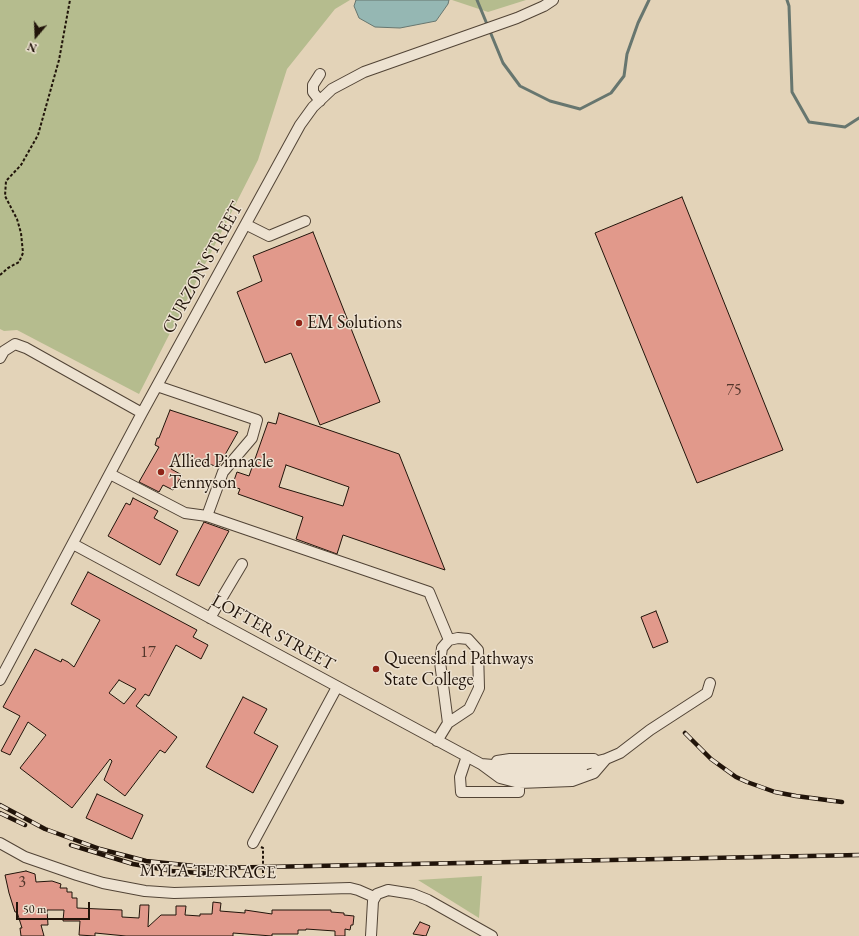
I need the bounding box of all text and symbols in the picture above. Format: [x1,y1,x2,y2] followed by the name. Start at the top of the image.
[16,16,56,56] north arrow
[26,39,39,55] text: N
[158,198,248,338] street label: CURZON STREET
[307,312,402,334] place label: EM Solutions
[294,318,304,328] marker: EM Solutions
[726,381,742,401] house number: 75
[169,451,273,494] place label: Allied Pinnacle Tennyson
[156,467,166,477] marker: Allied Pinnacle Tennyson
[208,590,338,676] street label: LOFTER STREET
[140,643,156,663] house number: 17
[384,648,534,690] place label: Queensland Pathways State College
[371,664,381,674] marker: Queensland Pathways State College
[140,860,276,884] street label: MYLA TERRACE
[18,873,26,893] house number: 3
[18,894,92,920] scale bar
[23,901,46,917] text: 50 m

